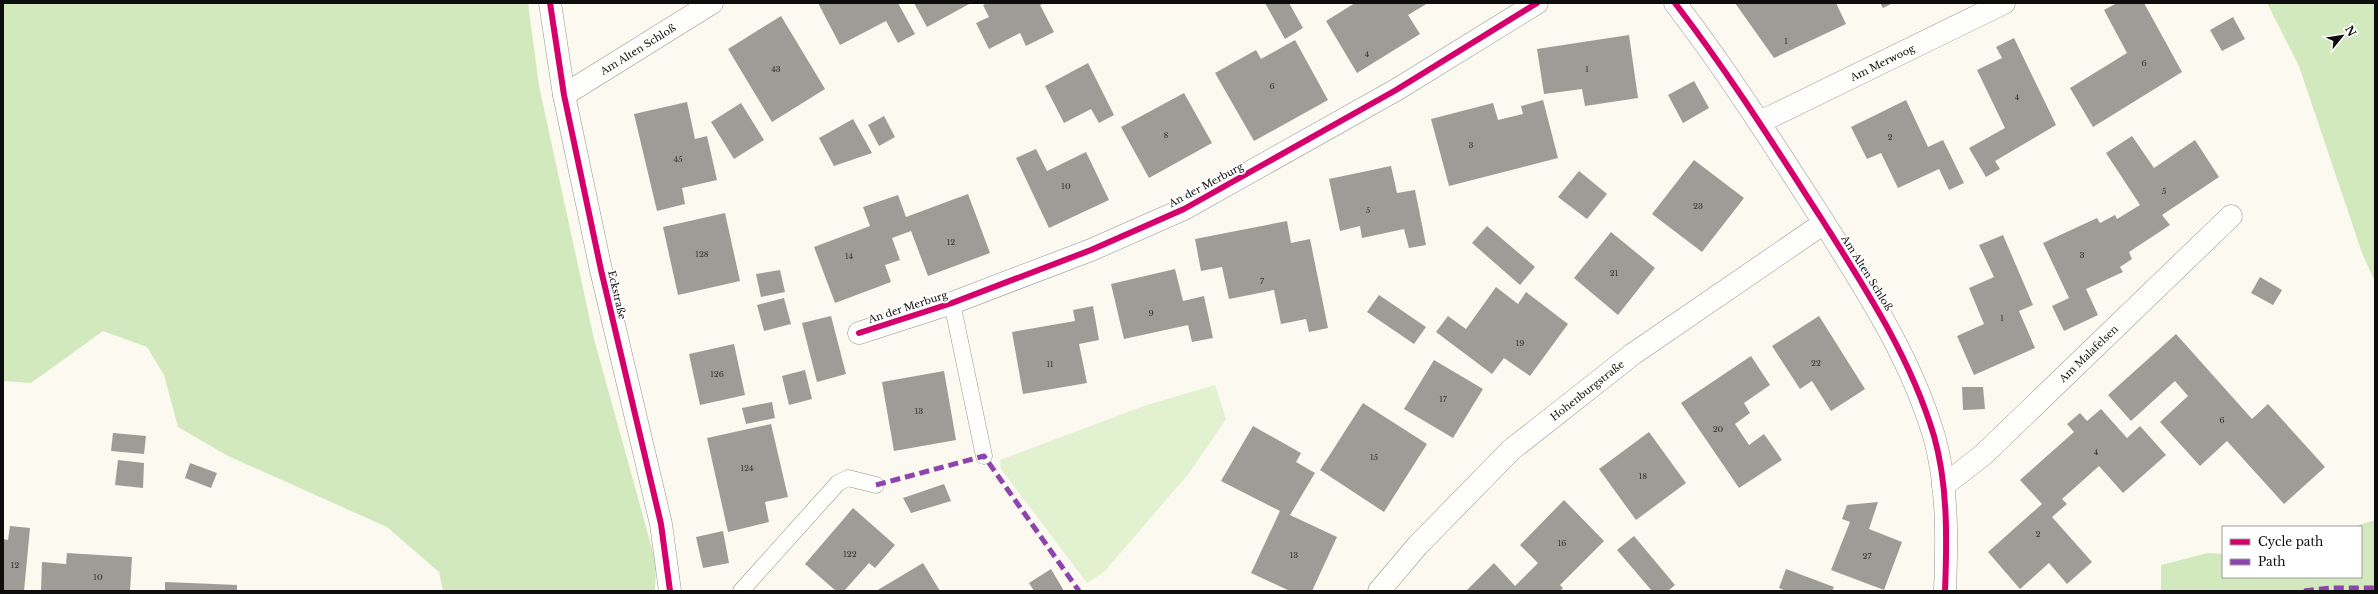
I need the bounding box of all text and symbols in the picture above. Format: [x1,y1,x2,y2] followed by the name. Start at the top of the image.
[2322,16,2362,56] north arrow
[597,21,678,78] street label: Am Alten Schloß
[2342,23,2360,40] text: N
[1784,36,1788,46] house number: 1
[1847,41,1917,84] street label: Am Merwoog
[1365,49,1370,59] house number: 4
[2141,58,2147,68] house number: 6
[771,64,781,74] house number: 43
[1585,64,1589,74] house number: 1
[1269,81,1275,91] house number: 6
[2015,92,2020,102] house number: 4
[1164,130,1169,140] house number: 8
[1888,132,1893,142] house number: 2
[1469,140,1474,150] house number: 3
[673,154,683,164] house number: 45
[1166,159,1246,211] street label: An der Merburg
[1061,181,1071,191] house number: 10
[2162,186,2167,196] house number: 5
[1693,201,1703,211] house number: 23
[1366,205,1371,215] house number: 5
[1838,232,1896,313] street label: Am Alten Schloß
[947,237,955,247] house number: 12
[695,249,709,259] house number: 128
[2080,250,2085,260] house number: 3
[845,251,853,261] house number: 14
[1610,268,1619,278] house number: 21
[605,269,629,321] street label: Eckstraße
[1260,276,1265,286] house number: 7
[866,288,950,326] street label: An der Merburg
[1148,308,1154,318] house number: 9
[2000,313,2004,323] house number: 1
[2056,322,2121,385] street label: Am Malafelsen
[1516,338,1524,348] house number: 19
[1548,357,1627,423] street label: Hohenburgstraße
[1811,358,1821,368] house number: 22
[1046,359,1054,369] house number: 11
[710,369,724,379] house number: 126
[1439,394,1448,404] house number: 17
[915,406,923,416] house number: 13
[2219,415,2225,425] house number: 6
[1713,424,1724,434] house number: 20
[2094,447,2099,457] house number: 4
[1370,452,1379,462] house number: 15
[740,463,754,473] house number: 124
[1639,471,1647,481] house number: 18
[2222,526,2362,578] legend
[2036,529,2041,539] house number: 2
[2258,534,2323,549] text: Cycle path
[1558,538,1566,548] house number: 16
[843,549,857,559] house number: 122
[1290,550,1298,560] house number: 13
[1863,551,1872,561] house number: 27
[2258,554,2286,569] text: Path
[11,560,19,570] house number: 12
[93,572,103,582] house number: 10

